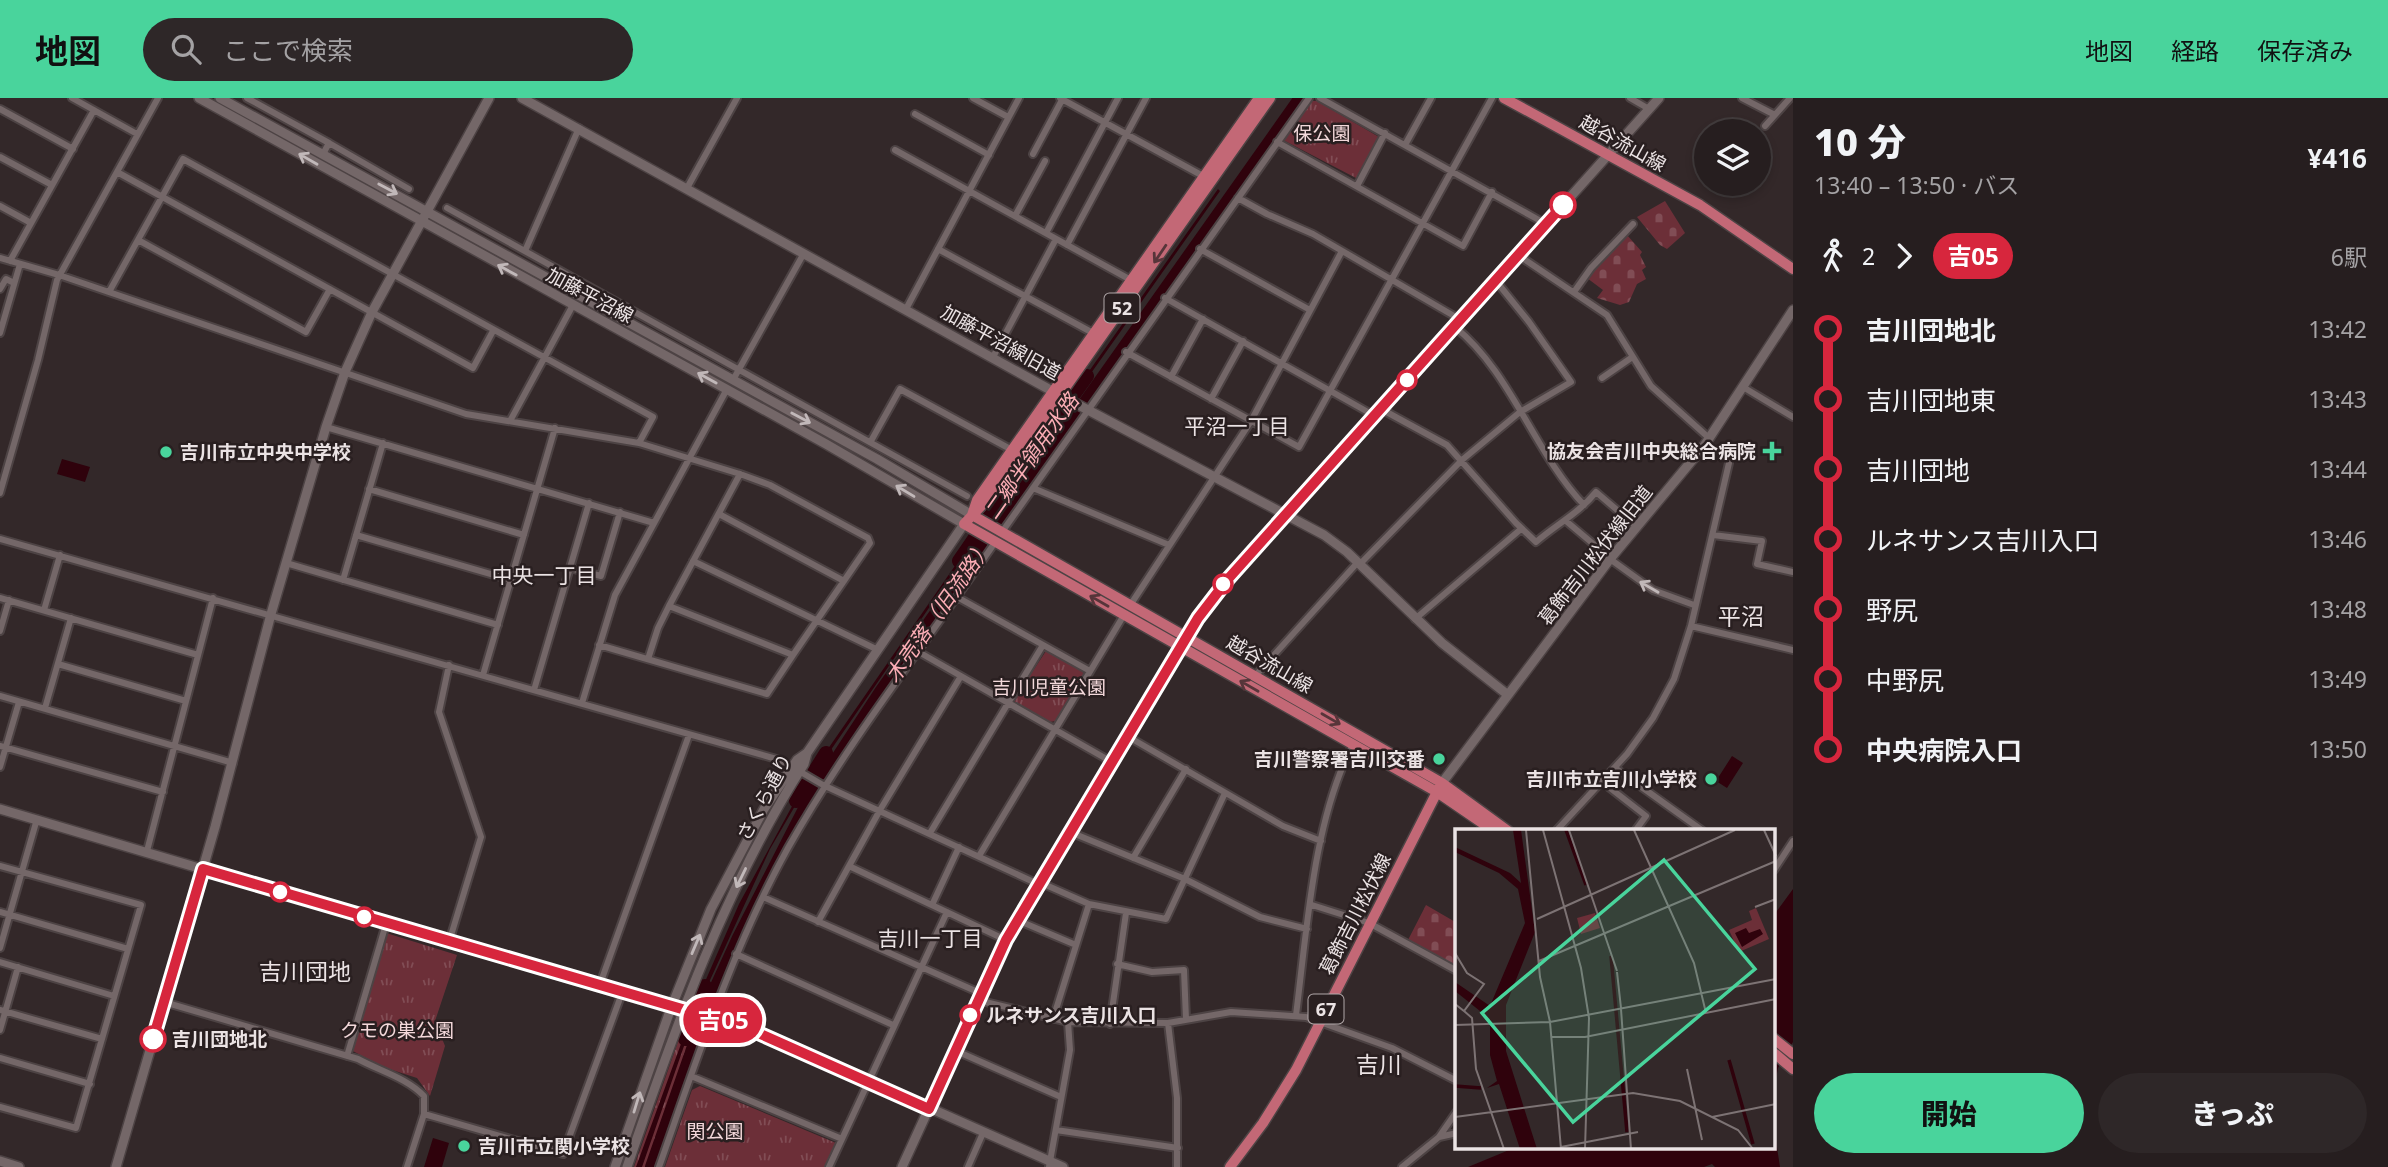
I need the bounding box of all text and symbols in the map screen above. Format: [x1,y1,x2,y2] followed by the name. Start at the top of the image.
[143,18,633,81] search box
[35,28,101,73] text: 地図
[167,30,205,68] icon: search
[223,32,353,68] text: ここで検索
[2085,34,2133,67] text: 地図
[2171,34,2219,67] text: 経路
[2257,34,2353,67] text: 保存済み
[1575,109,1671,177] street label: 越谷流山線
[1814,115,1906,167] text: 10 分
[1694,119,1771,196] map controls
[1694,119,1771,196] button: layers
[1293,120,1351,146] park label: 保公園
[2308,140,2367,176] text: ¥416
[299,152,319,166] one-way arrow
[1814,169,2019,201] text: 13:40 – 13:50 · バス
[377,183,398,196] one-way arrow
[1550,192,1576,218] unlabelled marker
[1814,237,1852,275] icon: walk
[1885,237,1923,275] icon: forward
[1947,239,1999,272] text: 吉05
[1862,240,1875,272] text: 2
[2331,241,2367,273] text: 6駅
[1153,244,1167,263] one-way arrow
[542,261,638,329] street label: 加藤平沼線
[497,263,518,276] one-way arrow
[1104,294,1140,322] road number: 52
[937,298,1065,386] street label: 加藤平沼線旧道
[1866,312,1996,348] text: 吉川団地北
[2308,313,2367,345] text: 13:42
[1397,370,1417,390] unlabelled marker
[697,371,718,384] one-way arrow
[1866,382,1996,418] text: 吉川団地東
[2308,383,2367,415] text: 13:43
[977,386,1086,524] water label: 二郷半領用水路
[791,411,811,425] one-way arrow
[1185,412,1290,440] district label: 平沼一丁目
[1547,438,1756,464] place label: 協友会吉川中央総合病院
[180,439,351,465] place label: 吉川市立中央中学校
[1762,441,1782,461] marker: 協友会吉川中央総合病院
[158,444,174,460] marker: 吉川市立中央中学校
[1866,452,1970,488] text: 吉川団地
[2308,453,2367,485] text: 13:44
[1532,480,1658,630] street label: 葛飾吉川松伏線旧道
[895,483,915,497] one-way arrow
[1866,522,2099,558] text: ルネサンス吉川入口
[2308,523,2367,555] text: 13:46
[878,534,998,688] water label: 木売落（旧流路）
[492,561,597,589] district label: 中央一丁目
[1213,574,1233,594] unlabelled marker
[1640,580,1660,594] one-way arrow
[1866,592,1918,628] text: 野尻
[2308,593,2367,625] text: 13:48
[1090,594,1110,608] one-way arrow
[1718,600,1764,632] district label: 平沼
[1222,629,1318,699] street label: 越谷流山線
[1866,662,1944,698] text: 中野尻
[2308,663,2367,695] text: 13:49
[992,674,1106,700] park label: 吉川児童公園
[1239,679,1259,693] one-way arrow
[1320,712,1340,726] one-way arrow
[1866,732,2022,768] text: 中央病院入口
[2308,733,2367,765] text: 13:50
[1254,746,1425,772] place label: 吉川警察署吉川交番
[730,749,798,845] street label: さくら通り
[1431,751,1447,767] marker: 吉川警察署吉川交番
[1526,766,1697,792] place label: 吉川市立吉川小学校
[1703,771,1719,787] marker: 吉川市立吉川小学校
[1455,829,1776,1150] inset map
[1313,849,1397,979] street label: 葛飾吉川松伏線
[734,867,747,888] one-way arrow
[270,882,290,902] unlabelled marker
[354,907,374,927] unlabelled marker
[878,924,983,952] district label: 吉川一丁目
[690,934,703,956] one-way arrow
[259,955,351,987] district label: 吉川団地
[1308,994,1344,1024] road number: 67
[683,997,763,1043] line badge: 吉05
[986,1002,1157,1028] place label: ルネサンス吉川入口
[697,1003,749,1036] text: 吉05
[960,1005,980,1025] marker: ルネサンス吉川入口
[340,1017,454,1043] park label: クモの巣公園
[140,1026,166,1052] marker: 吉川団地北
[172,1026,267,1052] place label: 吉川団地北
[1356,1048,1402,1080] district label: 吉川
[1814,1073,2084,1153] button: 開始
[2098,1073,2367,1153] button: きっぷ
[632,1092,645,1114] one-way arrow
[686,1118,744,1144] park label: 関公園
[478,1133,630,1159] place label: 吉川市立関小学校
[456,1138,472,1154] marker: 吉川市立関小学校

